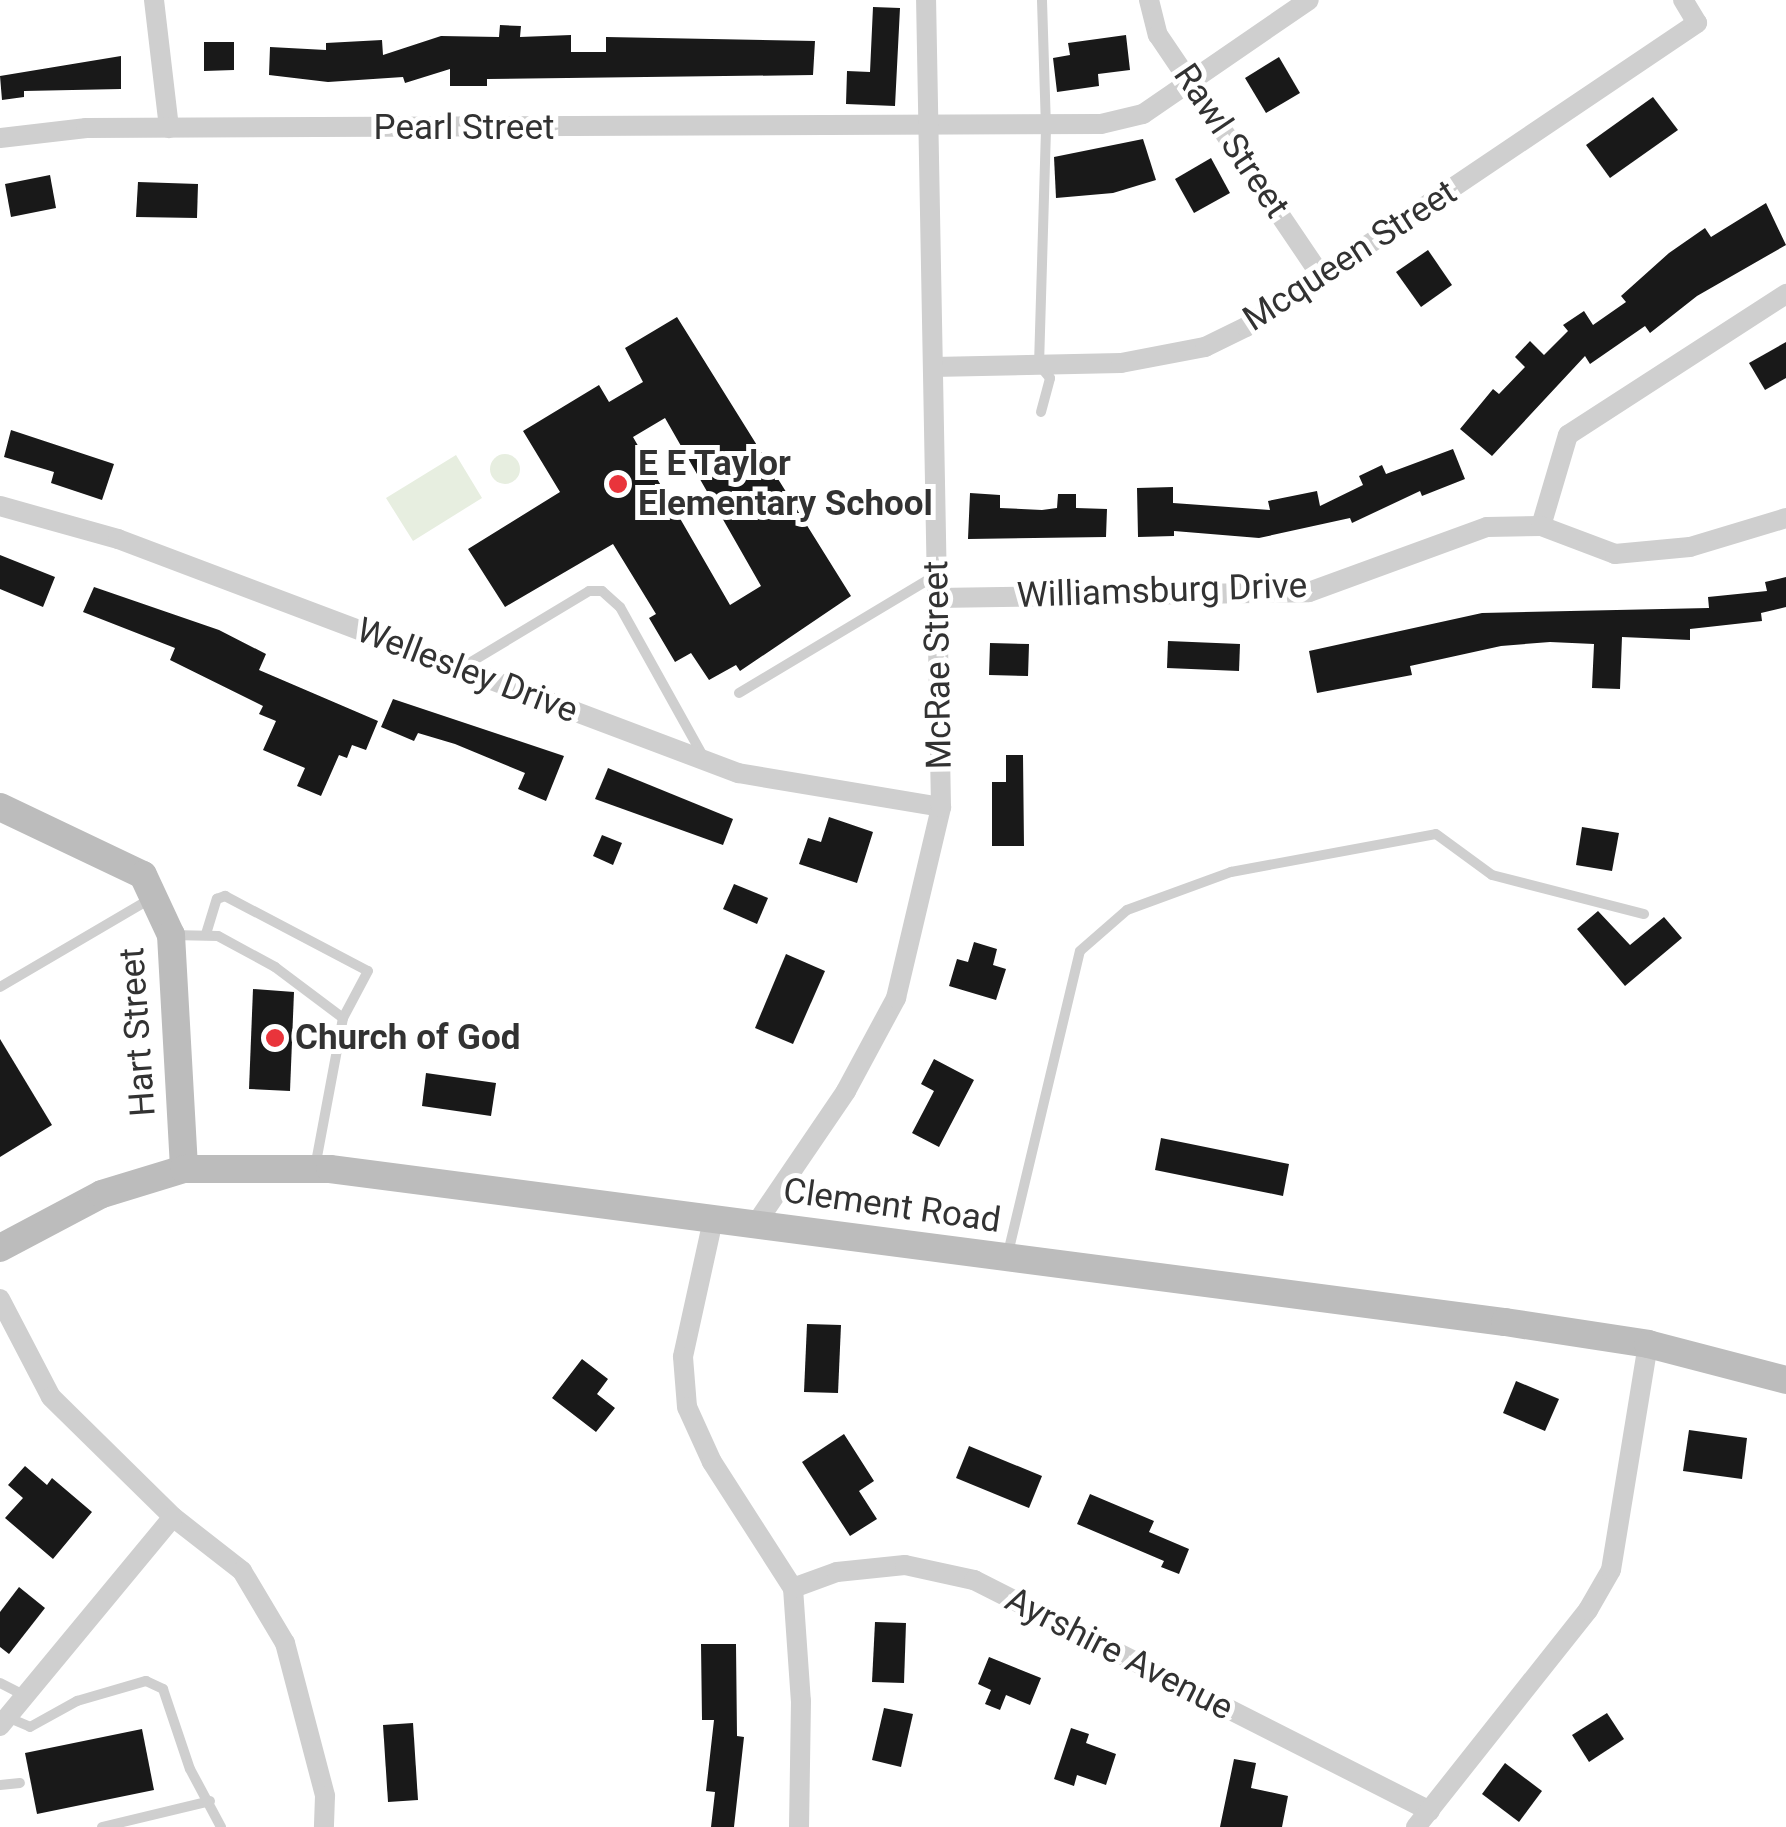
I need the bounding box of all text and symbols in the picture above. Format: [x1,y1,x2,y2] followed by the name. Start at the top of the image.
[1164,56,1298,226] street label: Rawl Street
[374,107,554,149] street label: Pearl Street
[1236,172,1464,340] street label: Mcqueen Street
[638,443,933,525] place label: E E Taylor Elementary School
[607,473,629,495] marker: E E Taylor Elementary School
[915,560,961,770] street label: McRae Street
[1016,565,1308,617] street label: Williamsburg Drive
[351,610,583,732] street label: Wellesley Drive
[111,946,165,1118] street label: Hart Street
[295,1017,520,1059] place label: Church of God
[264,1027,286,1049] marker: Church of God
[781,1170,1003,1242] street label: Clement Road
[998,1579,1240,1729] street label: Ayrshire Avenue

